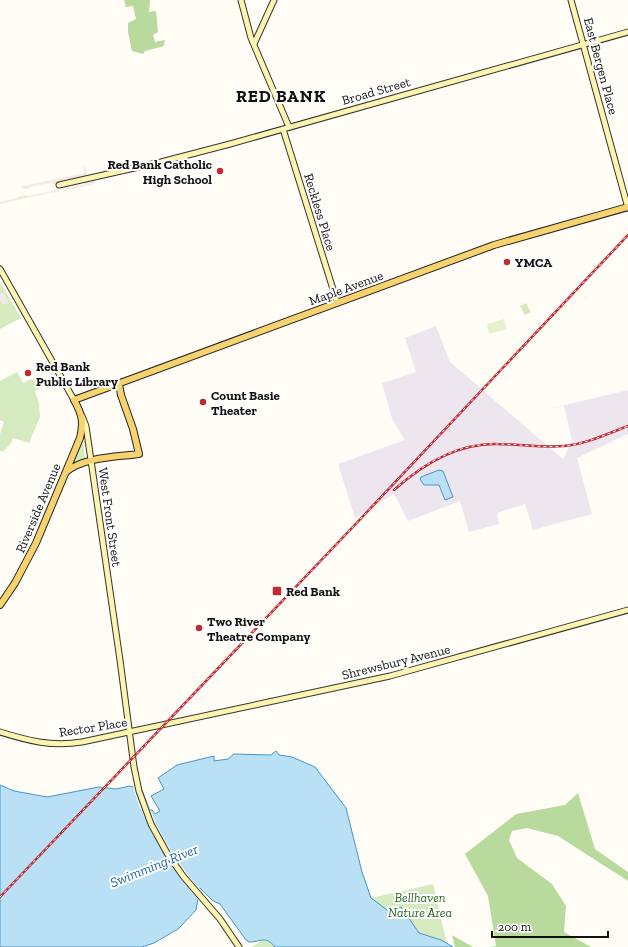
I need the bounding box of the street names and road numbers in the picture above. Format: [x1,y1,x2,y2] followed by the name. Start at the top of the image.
[581,16,621,116] street label: East Bergen Place
[340,74,412,108] street label: Broad Street
[301,172,339,252] street label: Reckless Place
[307,268,385,308] street label: Maple Avenue
[12,461,64,555] street label: Riverside Avenue
[96,466,124,568] street label: West Front Street
[340,641,452,683] street label: Shrewsbury Avenue
[58,714,128,740] street label: Rector Place

